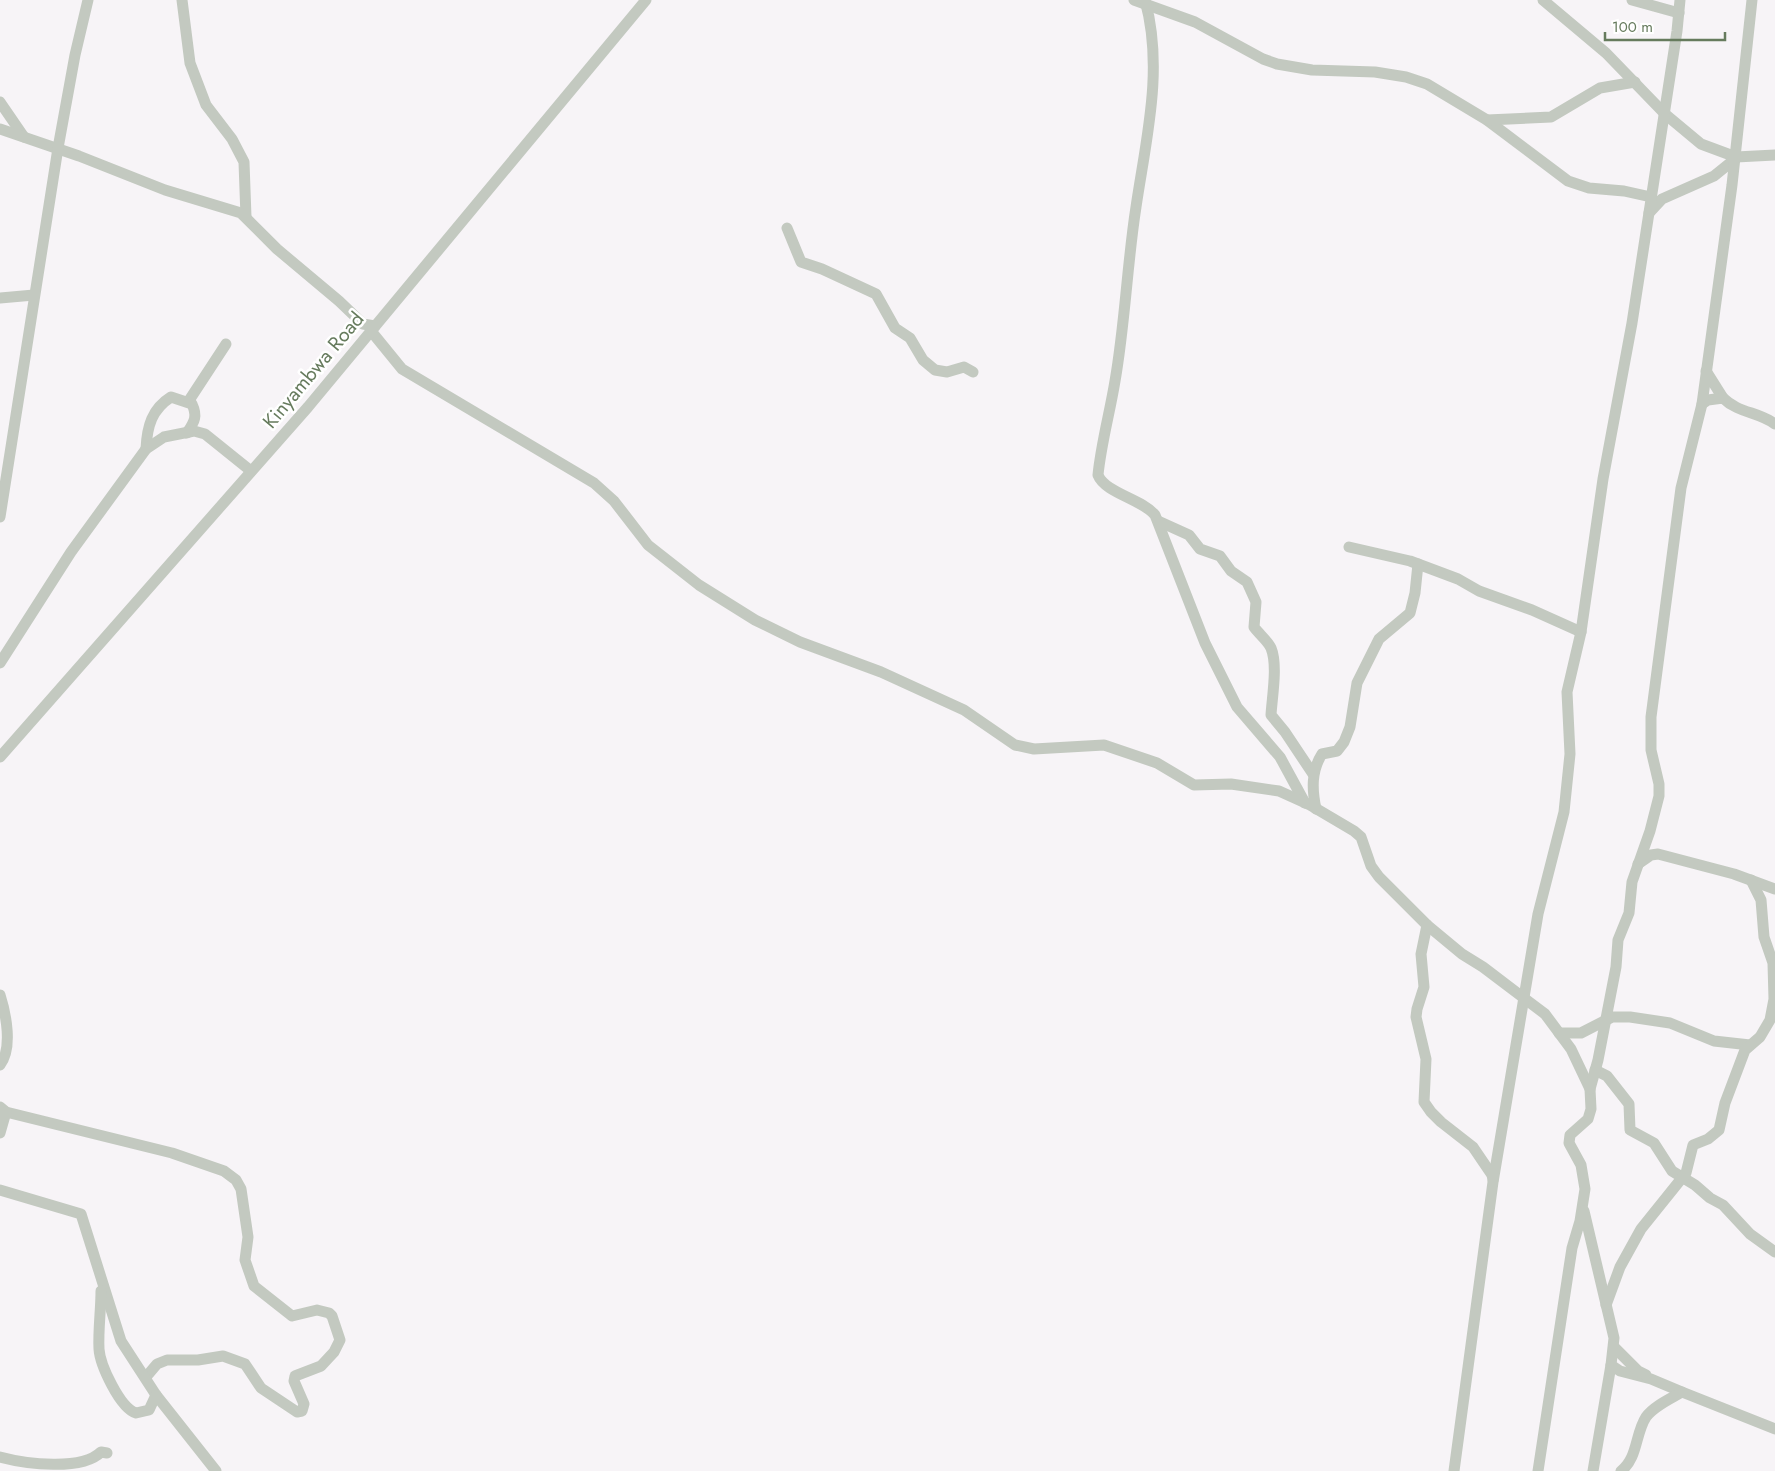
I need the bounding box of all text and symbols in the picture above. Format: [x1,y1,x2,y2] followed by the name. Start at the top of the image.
[1605,10,1725,42] scale bar
[1612,16,1653,38] text: 100 m
[256,306,371,435] street label: Kinyambwa Road

